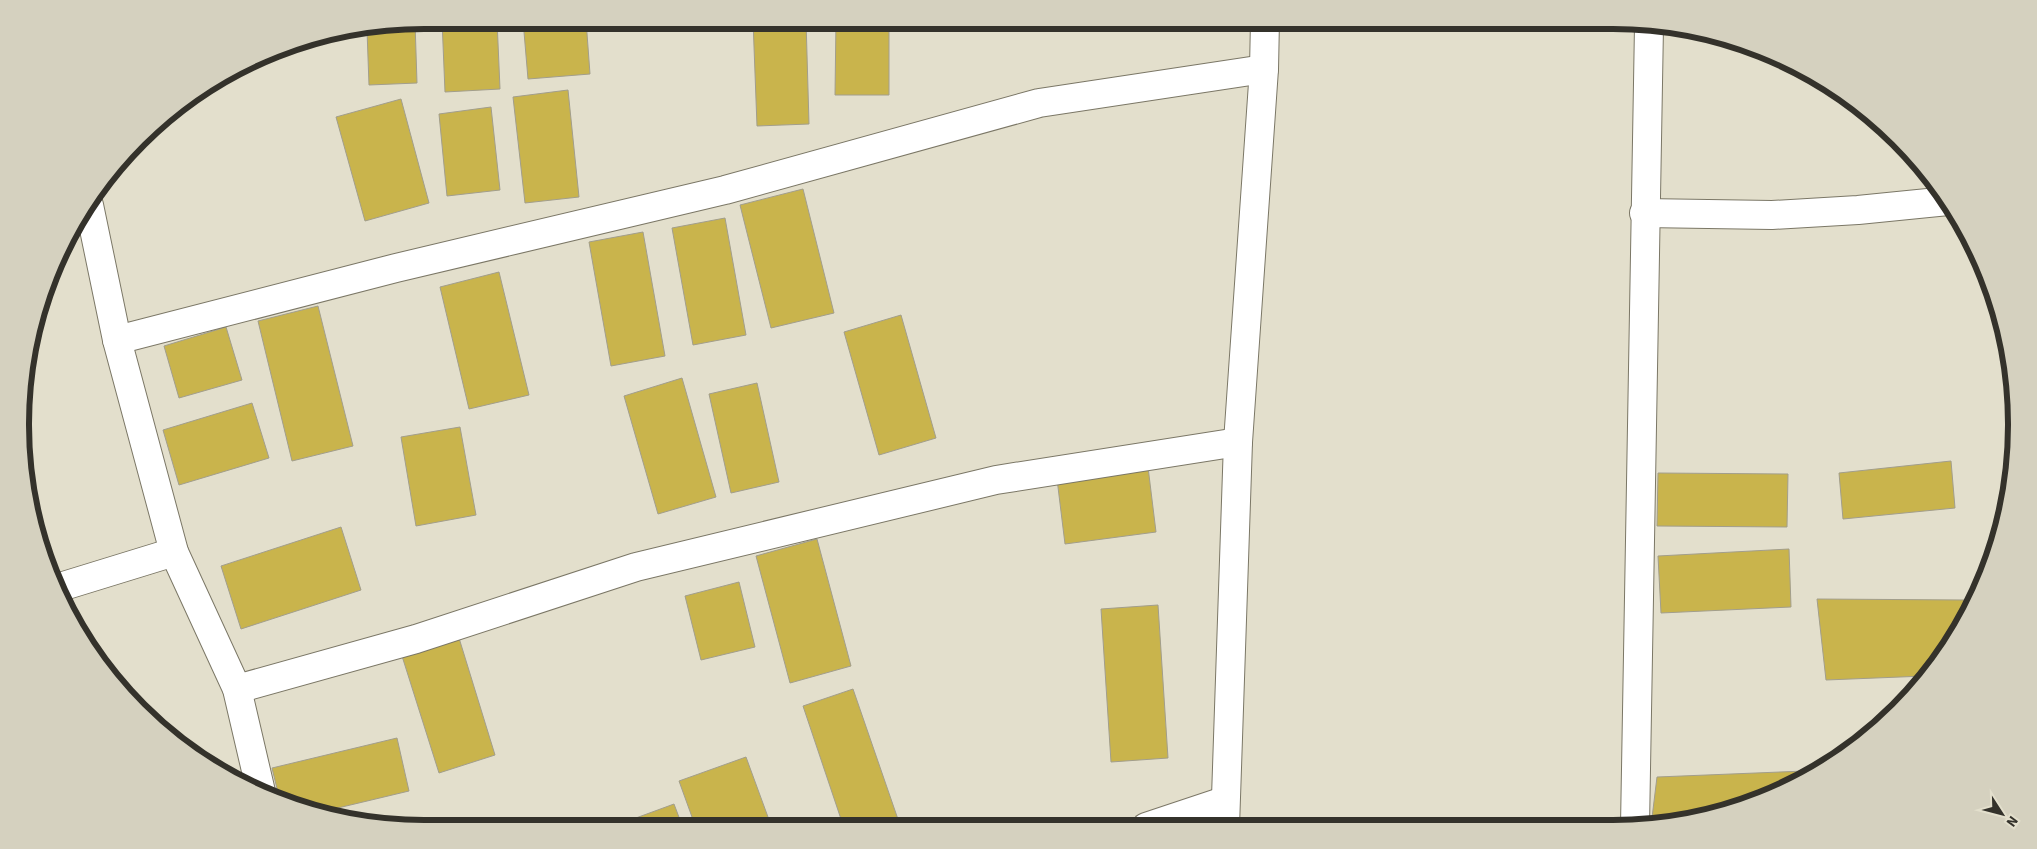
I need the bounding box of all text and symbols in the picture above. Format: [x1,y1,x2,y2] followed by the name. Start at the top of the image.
[1977,789,2027,839] north arrow
[2001,811,2023,831] text: N

